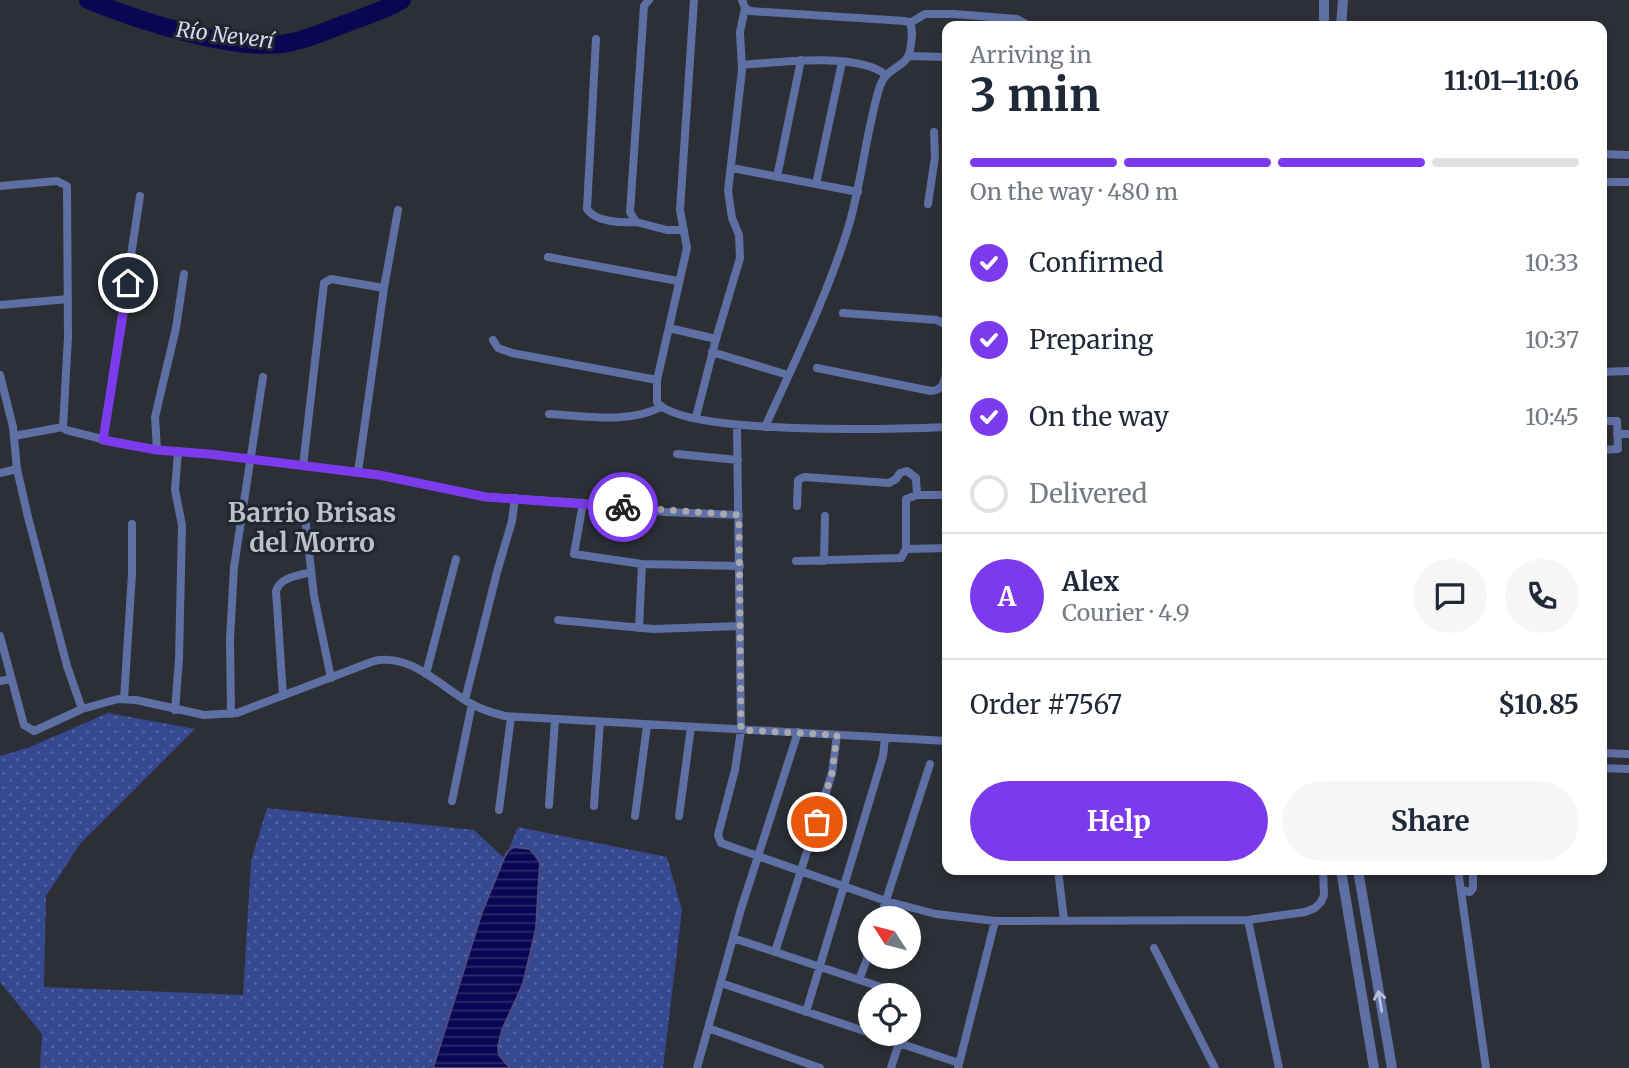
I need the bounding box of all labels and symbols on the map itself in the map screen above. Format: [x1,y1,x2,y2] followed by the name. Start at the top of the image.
[175,16,277,55] water label: Río Neverí
[98,253,158,313] pin
[588,472,658,542] courier
[228,496,396,559] district label: Barrio Brisas del Morro
[787,792,847,852] pin
[858,906,920,970] north arrow
[1373,990,1386,1013] one-way arrow

